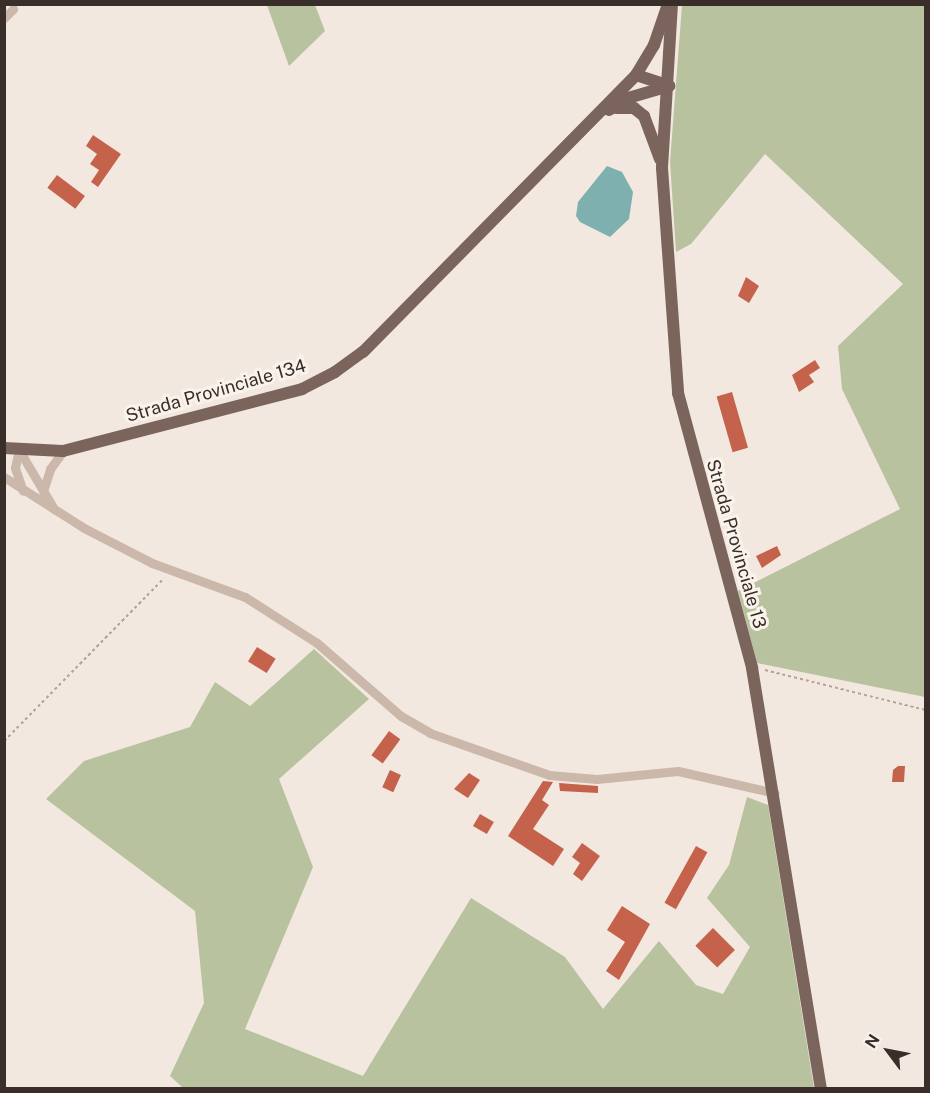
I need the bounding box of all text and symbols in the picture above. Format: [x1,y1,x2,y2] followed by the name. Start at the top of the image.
[123,355,309,427] street label: Strada Provinciale 134
[701,457,771,631] street label: Strada Provinciale 13
[858,1021,918,1081] north arrow
[861,1031,884,1052] text: N

